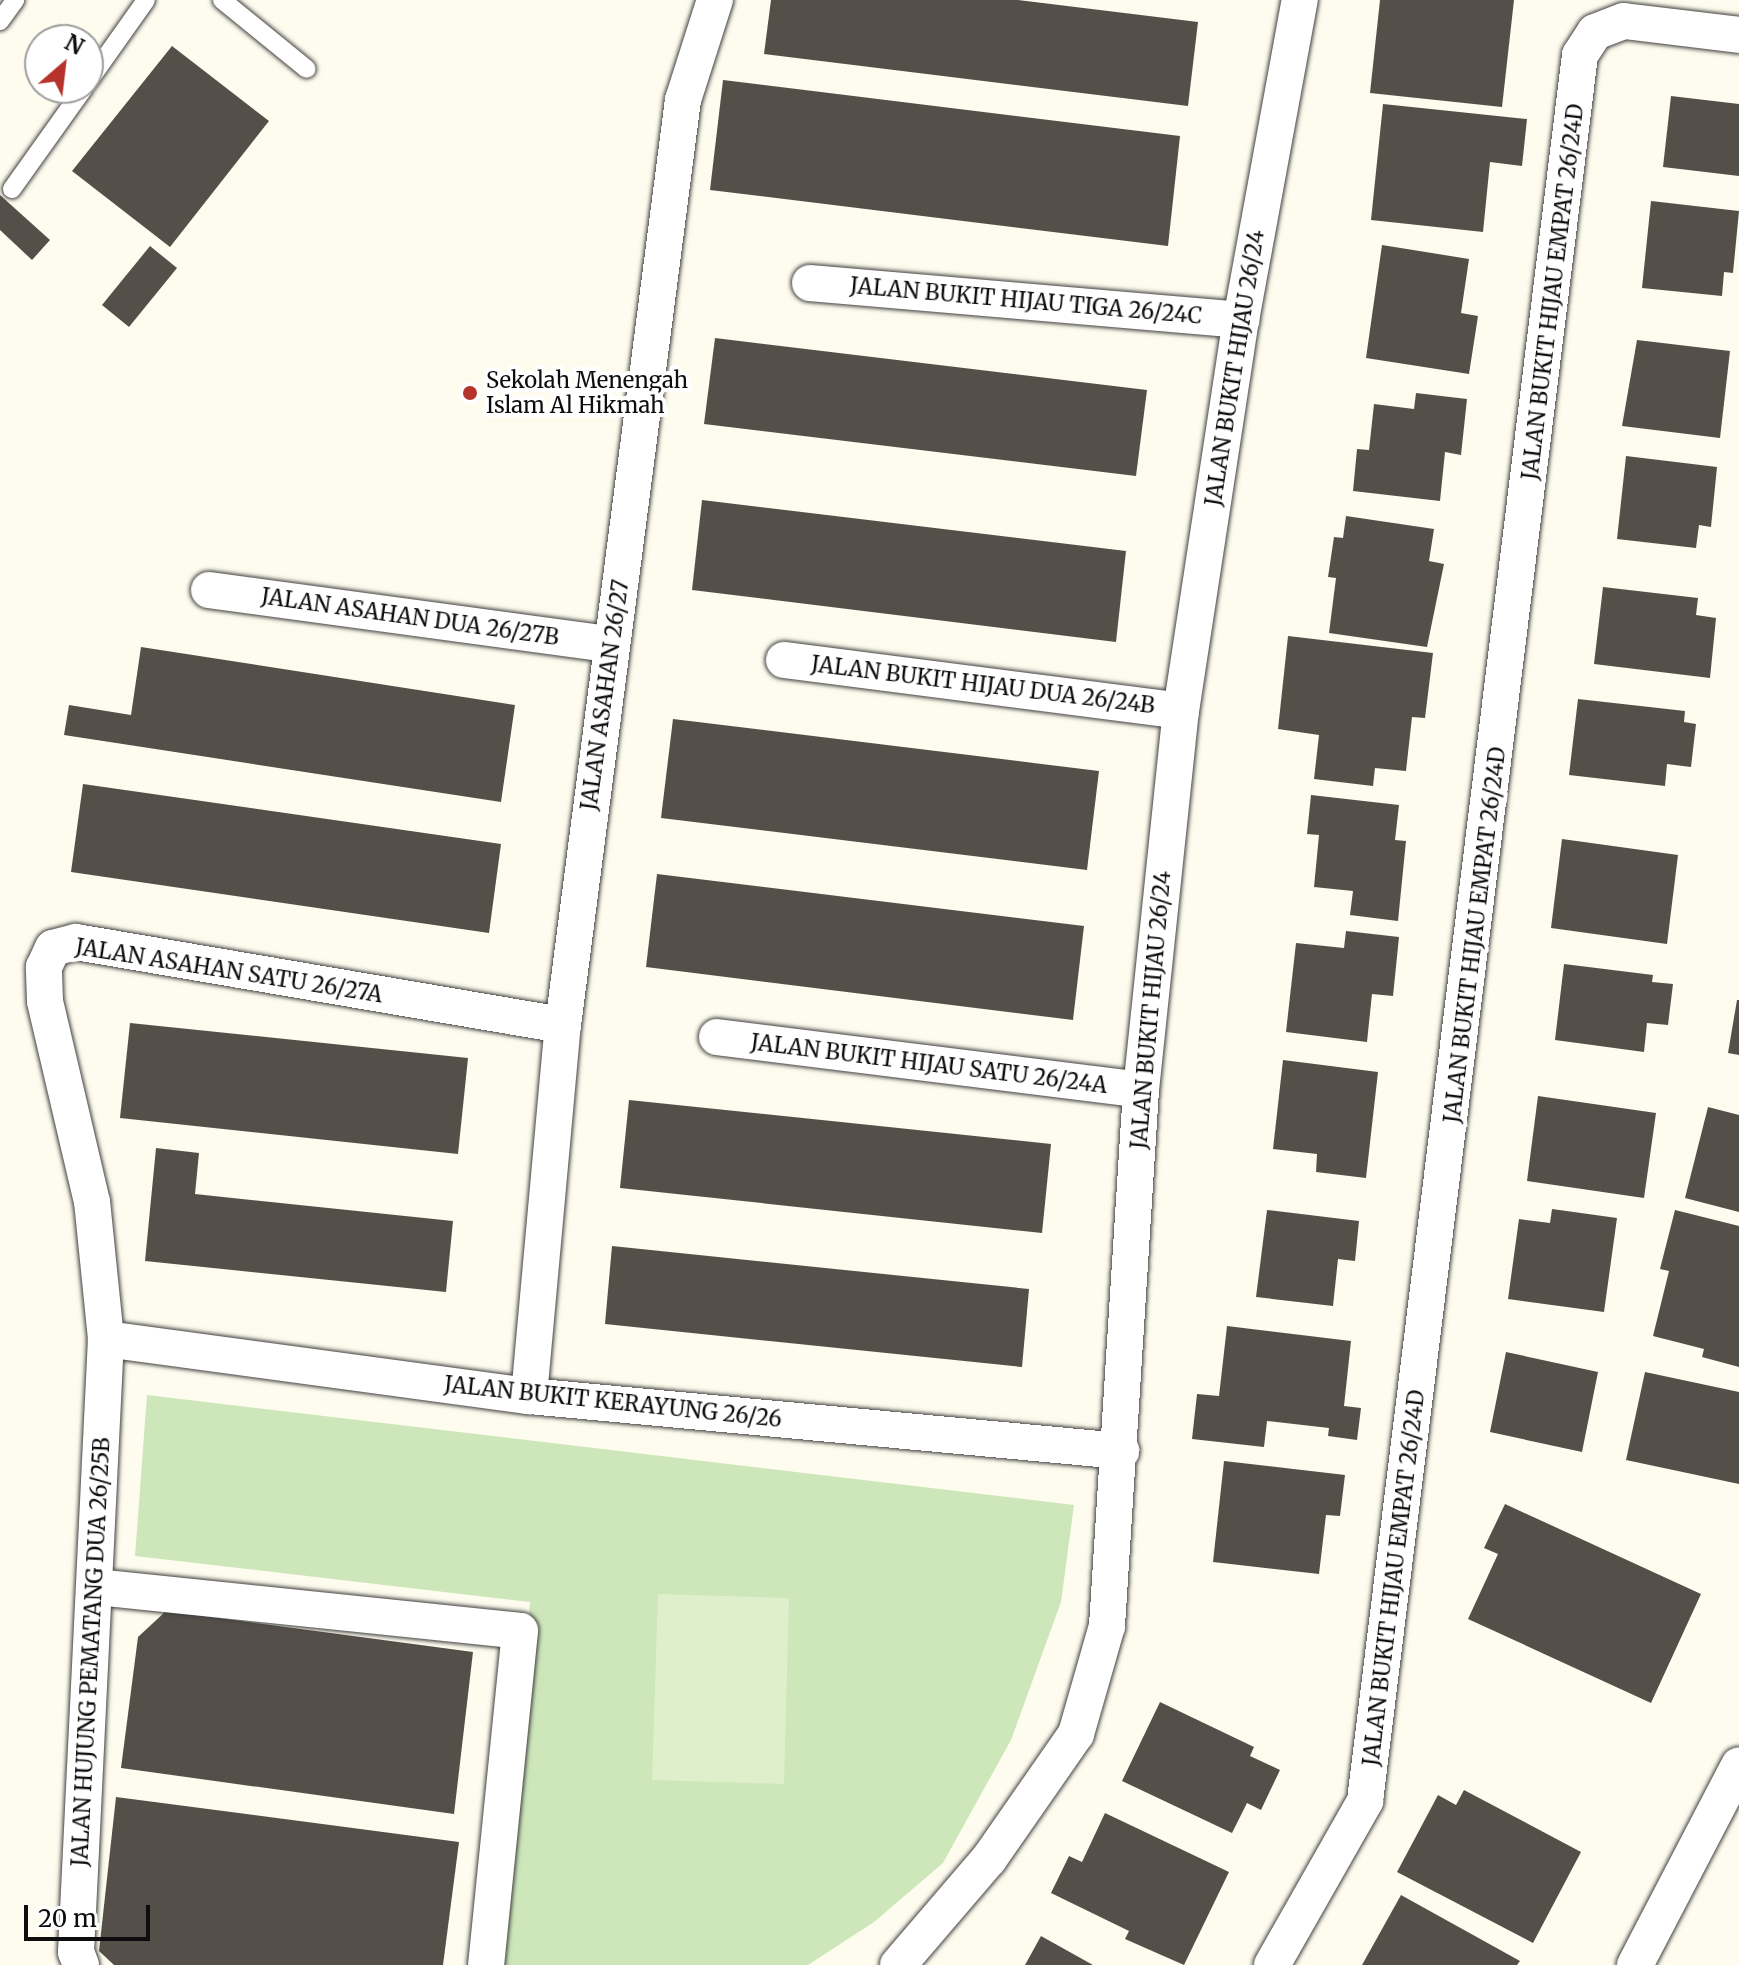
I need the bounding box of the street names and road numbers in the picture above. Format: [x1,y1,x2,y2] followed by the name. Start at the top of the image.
[1517,102,1589,482] street label: JALAN BUKIT HIJAU EMPAT 26/24D
[1200,228,1270,508] street label: JALAN BUKIT HIJAU 26/24
[849,272,1203,330] street label: JALAN BUKIT HIJAU TIGA 26/24C
[576,578,634,812] street label: JALAN ASAHAN 26/27
[260,583,560,651] street label: JALAN ASAHAN DUA 26/27B
[810,651,1156,719] street label: JALAN BUKIT HIJAU DUA 26/24B
[1439,745,1511,1125] street label: JALAN BUKIT HIJAU EMPAT 26/24D
[1126,870,1176,1150] street label: JALAN BUKIT HIJAU 26/24
[74,934,384,1008] street label: JALAN ASAHAN SATU 26/27A
[749,1029,1109,1099] street label: JALAN BUKIT HIJAU SATU 26/24A
[443,1371,783,1433] street label: JALAN BUKIT KERAYUNG 26/26
[1358,1388,1430,1768] street label: JALAN BUKIT HIJAU EMPAT 26/24D
[67,1437,115,1867] street label: JALAN HUJUNG PEMATANG DUA 26/25B

